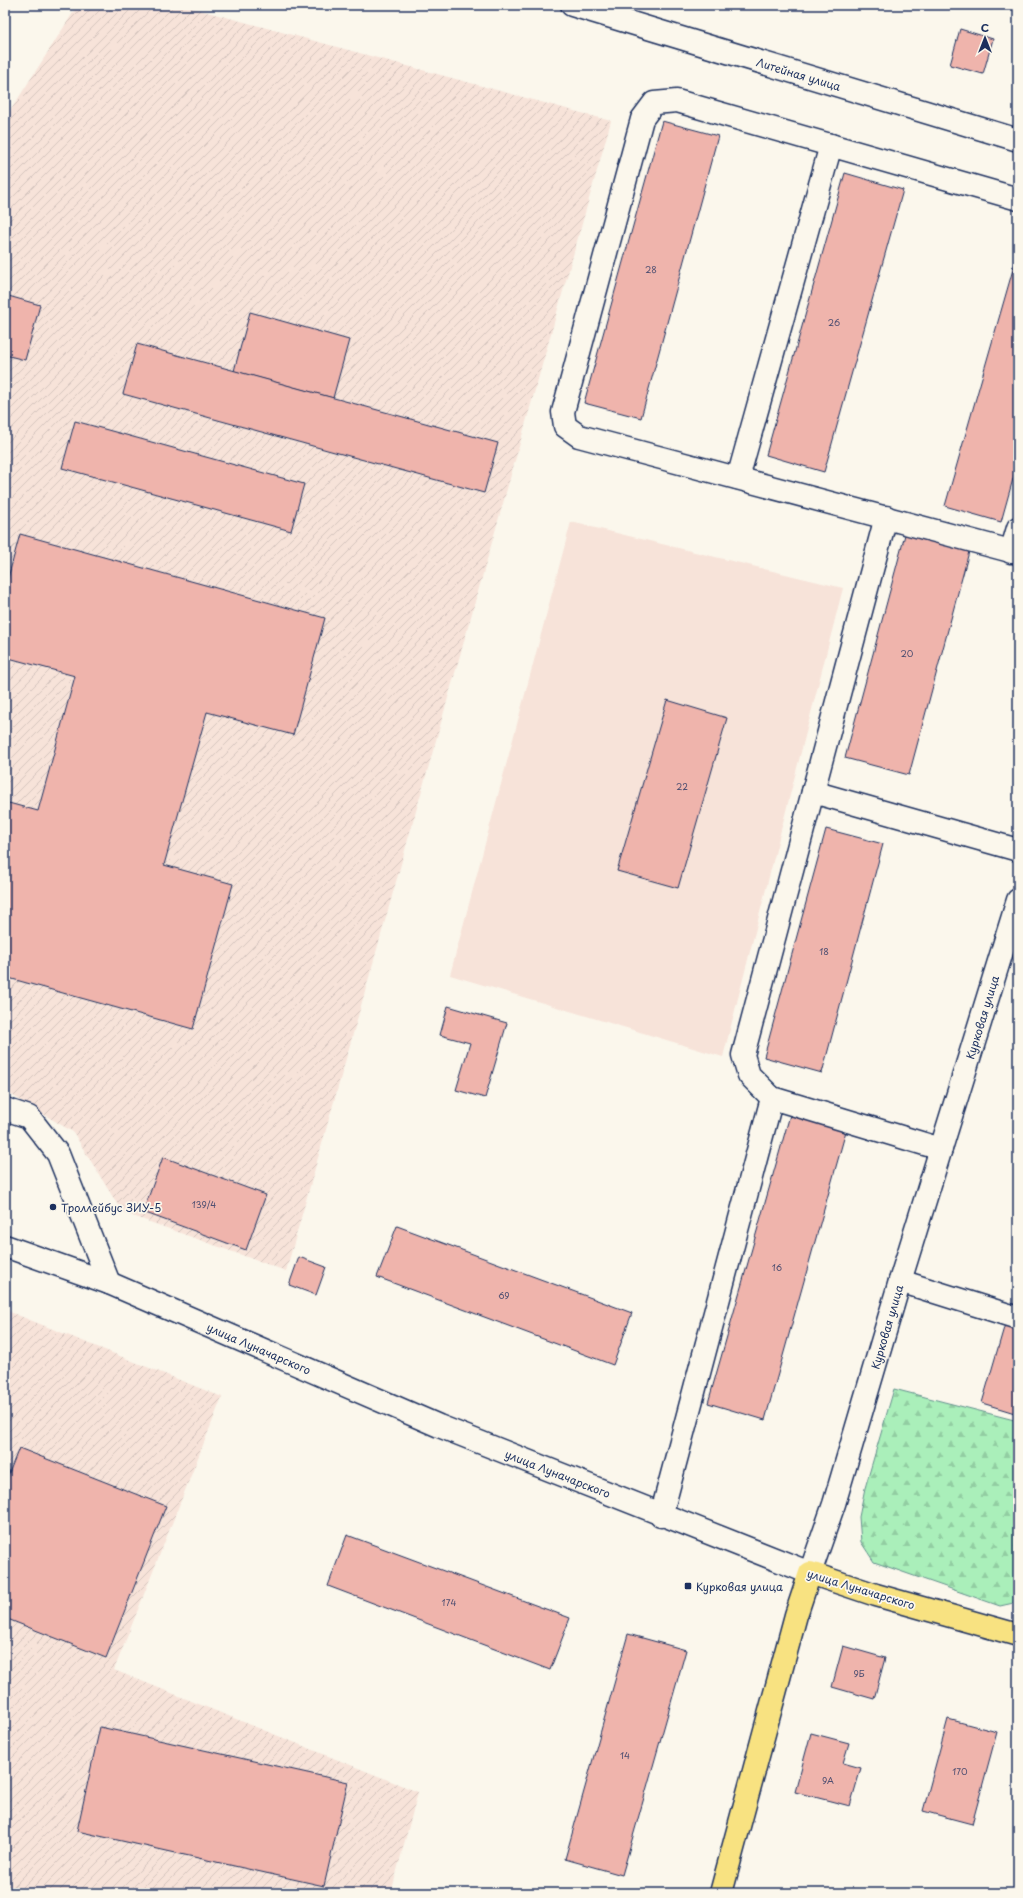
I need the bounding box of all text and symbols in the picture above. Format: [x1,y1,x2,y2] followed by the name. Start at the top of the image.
[965,18,1005,58] north arrow
[981,19,989,36] text: С
[755,53,843,94] street label: Литейная улица
[645,262,657,276] house number: 28
[828,315,840,329] house number: 26
[901,646,914,660] house number: 20
[676,779,688,793] house number: 22
[819,944,829,958] house number: 18
[961,973,1003,1061] street label: Курковая улица
[192,1197,216,1211] house number: 139/4
[61,1199,161,1216] place label: Троллейбус ЗИУ-5
[48,1202,58,1212] marker: Троллейбус ЗИУ-5
[772,1260,782,1274] house number: 16
[866,1283,907,1371] street label: Курковая улица
[498,1288,510,1302] house number: 69
[204,1318,314,1378] street label: улица Луначарского
[503,1445,613,1502] street label: улица Луначарского
[805,1565,917,1613] street label: улица Луначарского
[696,1578,783,1595] place label: Курковая улица
[683,1581,693,1591] marker: Курковая улица
[442,1595,456,1609] house number: 174
[853,1666,865,1680] house number: 9Б
[620,1748,630,1762] house number: 14
[952,1764,968,1778] house number: 170
[822,1773,834,1787] house number: 9А

